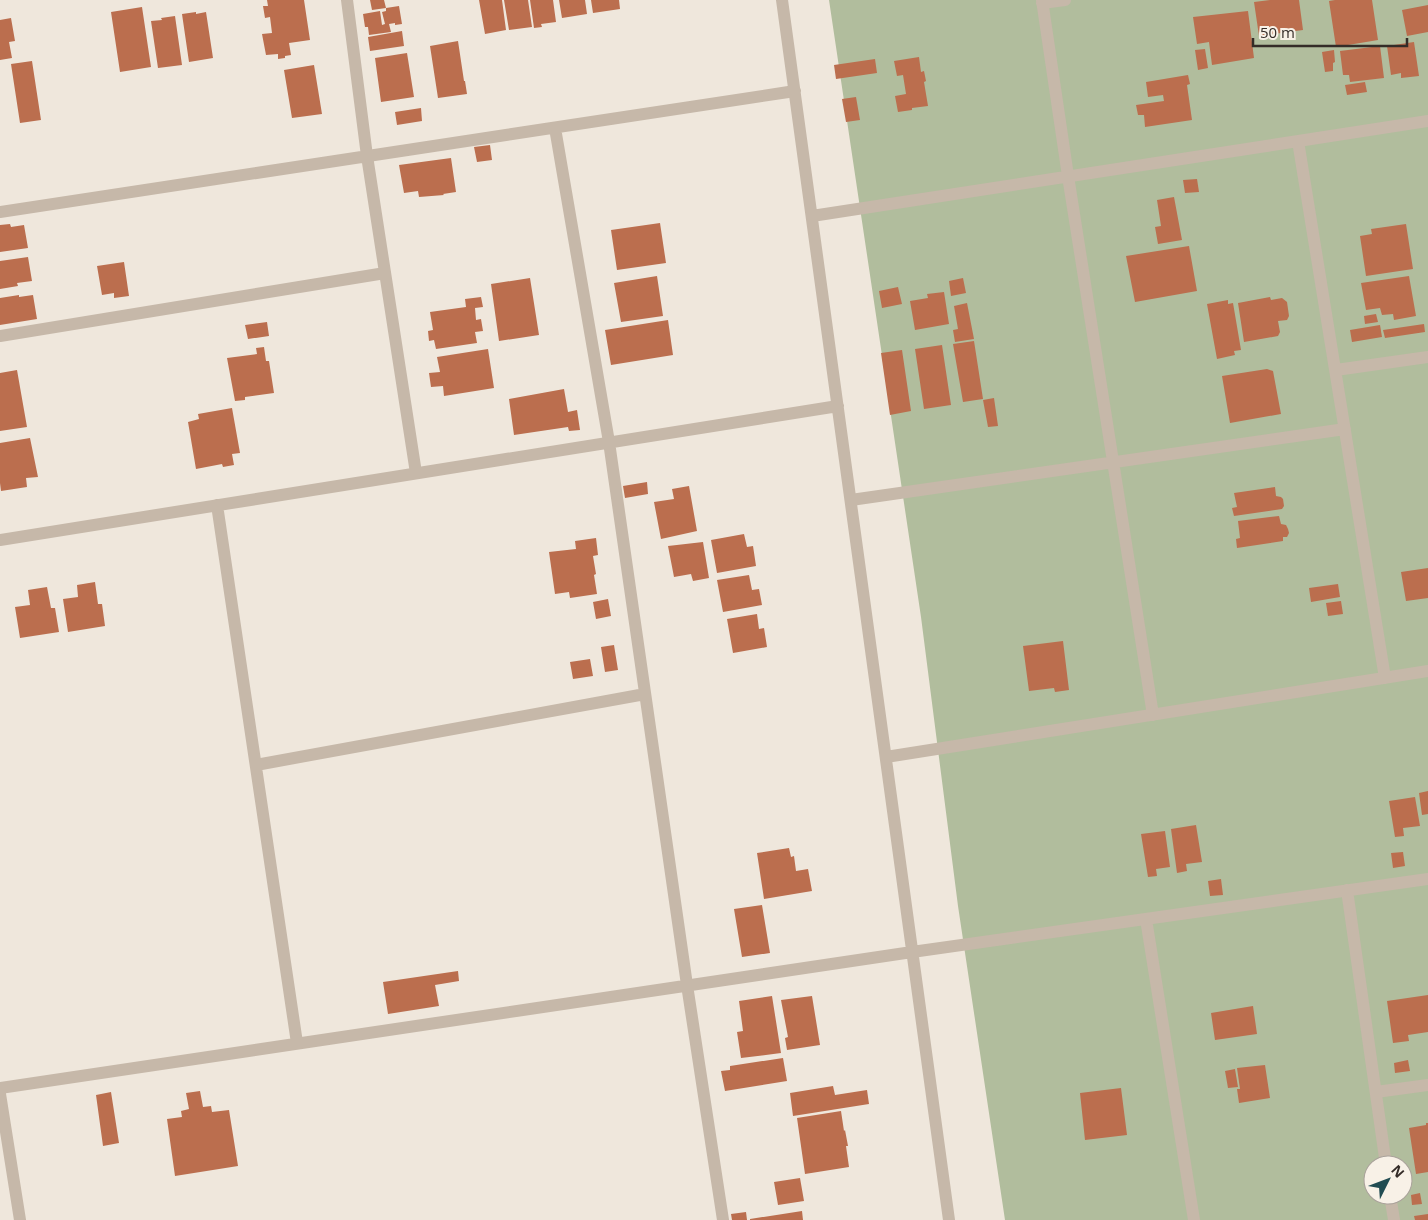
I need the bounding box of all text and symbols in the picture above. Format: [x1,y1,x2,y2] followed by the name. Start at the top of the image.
[1253,15,1407,47] scale bar
[1260,22,1295,42] text: 50 m
[1363,1155,1413,1205] north arrow
[1387,1160,1409,1182] text: N

